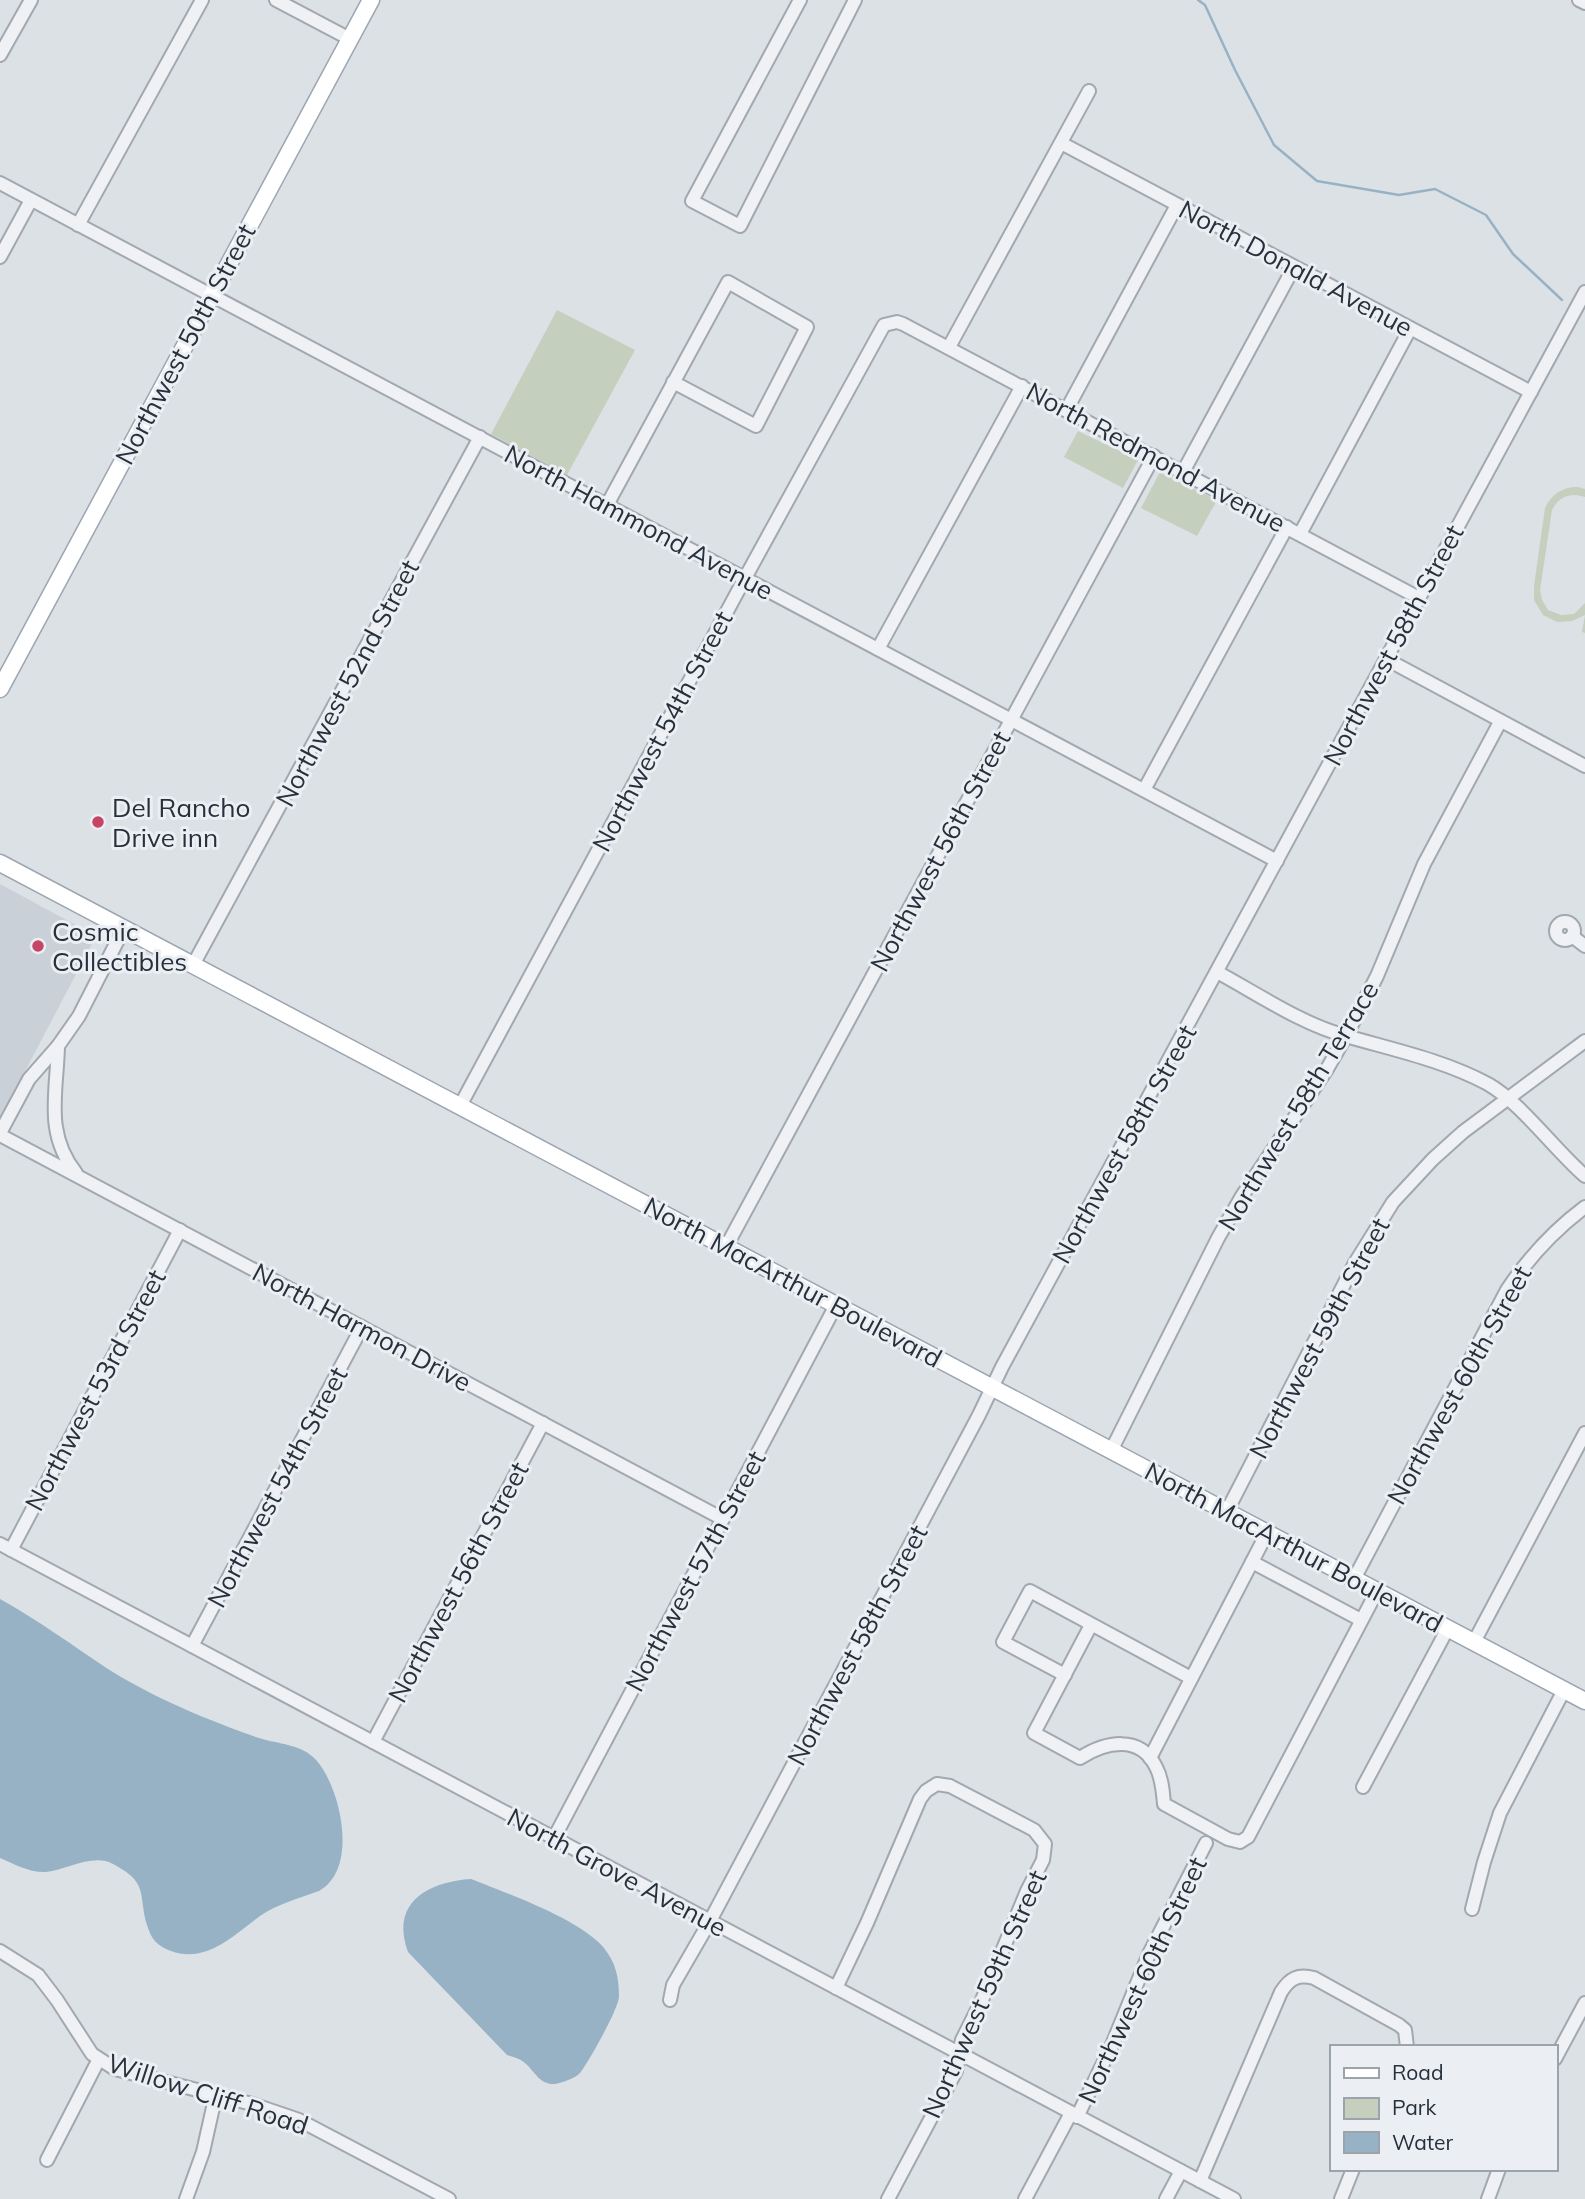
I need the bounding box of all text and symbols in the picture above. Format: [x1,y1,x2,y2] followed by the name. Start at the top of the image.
[1174,192,1418,344] street label: North Donald Avenue
[108,218,262,470] street label: Northwest 50th Street
[1021,375,1291,539] street label: North Redmond Avenue
[499,437,779,607] street label: North Hammond Avenue
[1316,519,1470,771] street label: Northwest 58th Street
[268,554,426,812] street label: Northwest 52nd Street
[585,605,739,857] street label: Northwest 54th Street
[863,725,1017,977] street label: Northwest 56th Street
[112,791,250,854] place label: Del Rancho Drive inn
[90,814,106,830] marker: Del Rancho Drive inn
[52,915,187,978] place label: Cosmic Collectibles
[30,938,46,954] marker: Cosmic Collectibles
[1210,975,1386,1237] street label: Northwest 58th Terrace
[1045,1019,1203,1269] street label: Northwest 58th Street
[638,1189,948,1375] street label: North MacArthur Boulevard
[1242,1212,1396,1464] street label: Northwest 59th Street
[247,1255,477,1399] street label: North Harmon Drive
[1380,1260,1538,1510] street label: Northwest 60th Street
[17,1264,173,1516] street label: Northwest 53rd Street
[200,1361,354,1613] street label: Northwest 54th Street
[618,1445,772,1697] street label: Northwest 57th Street
[1139,1454,1449,1640] street label: North MacArthur Boulevard
[381,1456,535,1708] street label: Northwest 56th Street
[780,1519,934,1771] street label: Northwest 58th Street
[502,1800,732,1944] street label: North Grove Avenue
[1070,1852,1214,2108] street label: Northwest 60th Street
[914,1865,1054,2123] street label: Northwest 59th Street
[1330,2045,1557,2171] legend
[103,2046,313,2142] street label: Willow Cliff Road
[1392,2059,1443,2085] text: Road
[1392,2094,1436,2120] text: Park
[1392,2129,1453,2155] text: Water

